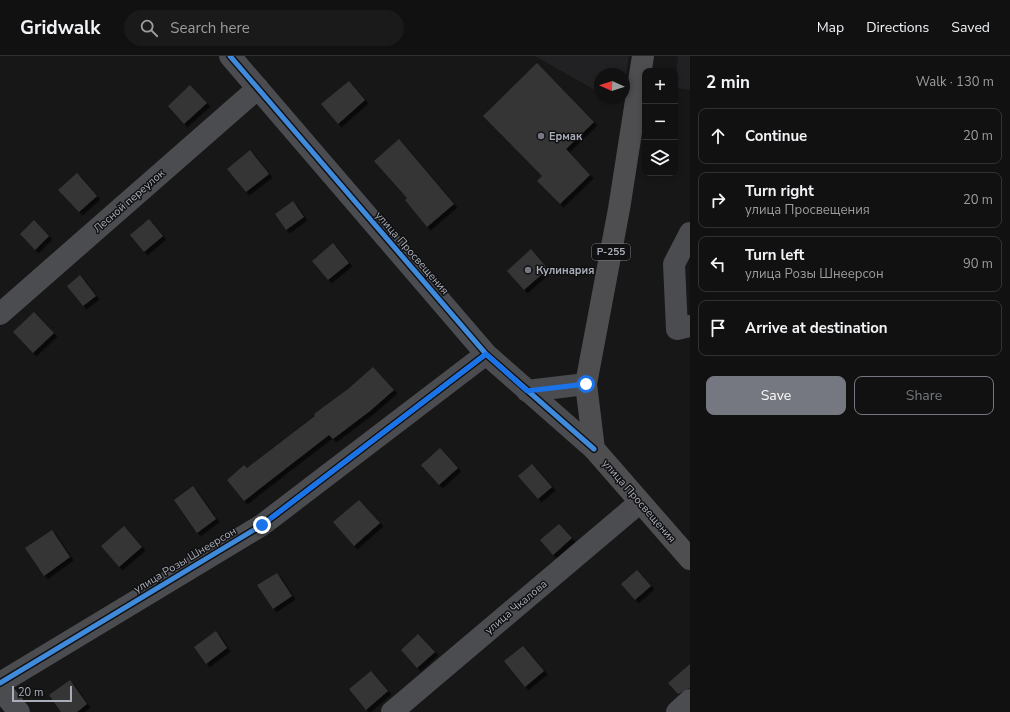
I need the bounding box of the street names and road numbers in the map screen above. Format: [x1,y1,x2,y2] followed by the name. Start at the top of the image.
[90,166,168,236] street label: Лесной переулок
[372,208,452,298] street label: улица Просвещения
[592,244,630,260] road number: Р-255
[599,456,679,546] street label: улица Просвещения
[131,523,239,597] street label: улица Розы Шнеерсон
[482,576,550,638] street label: улица Чкалова

